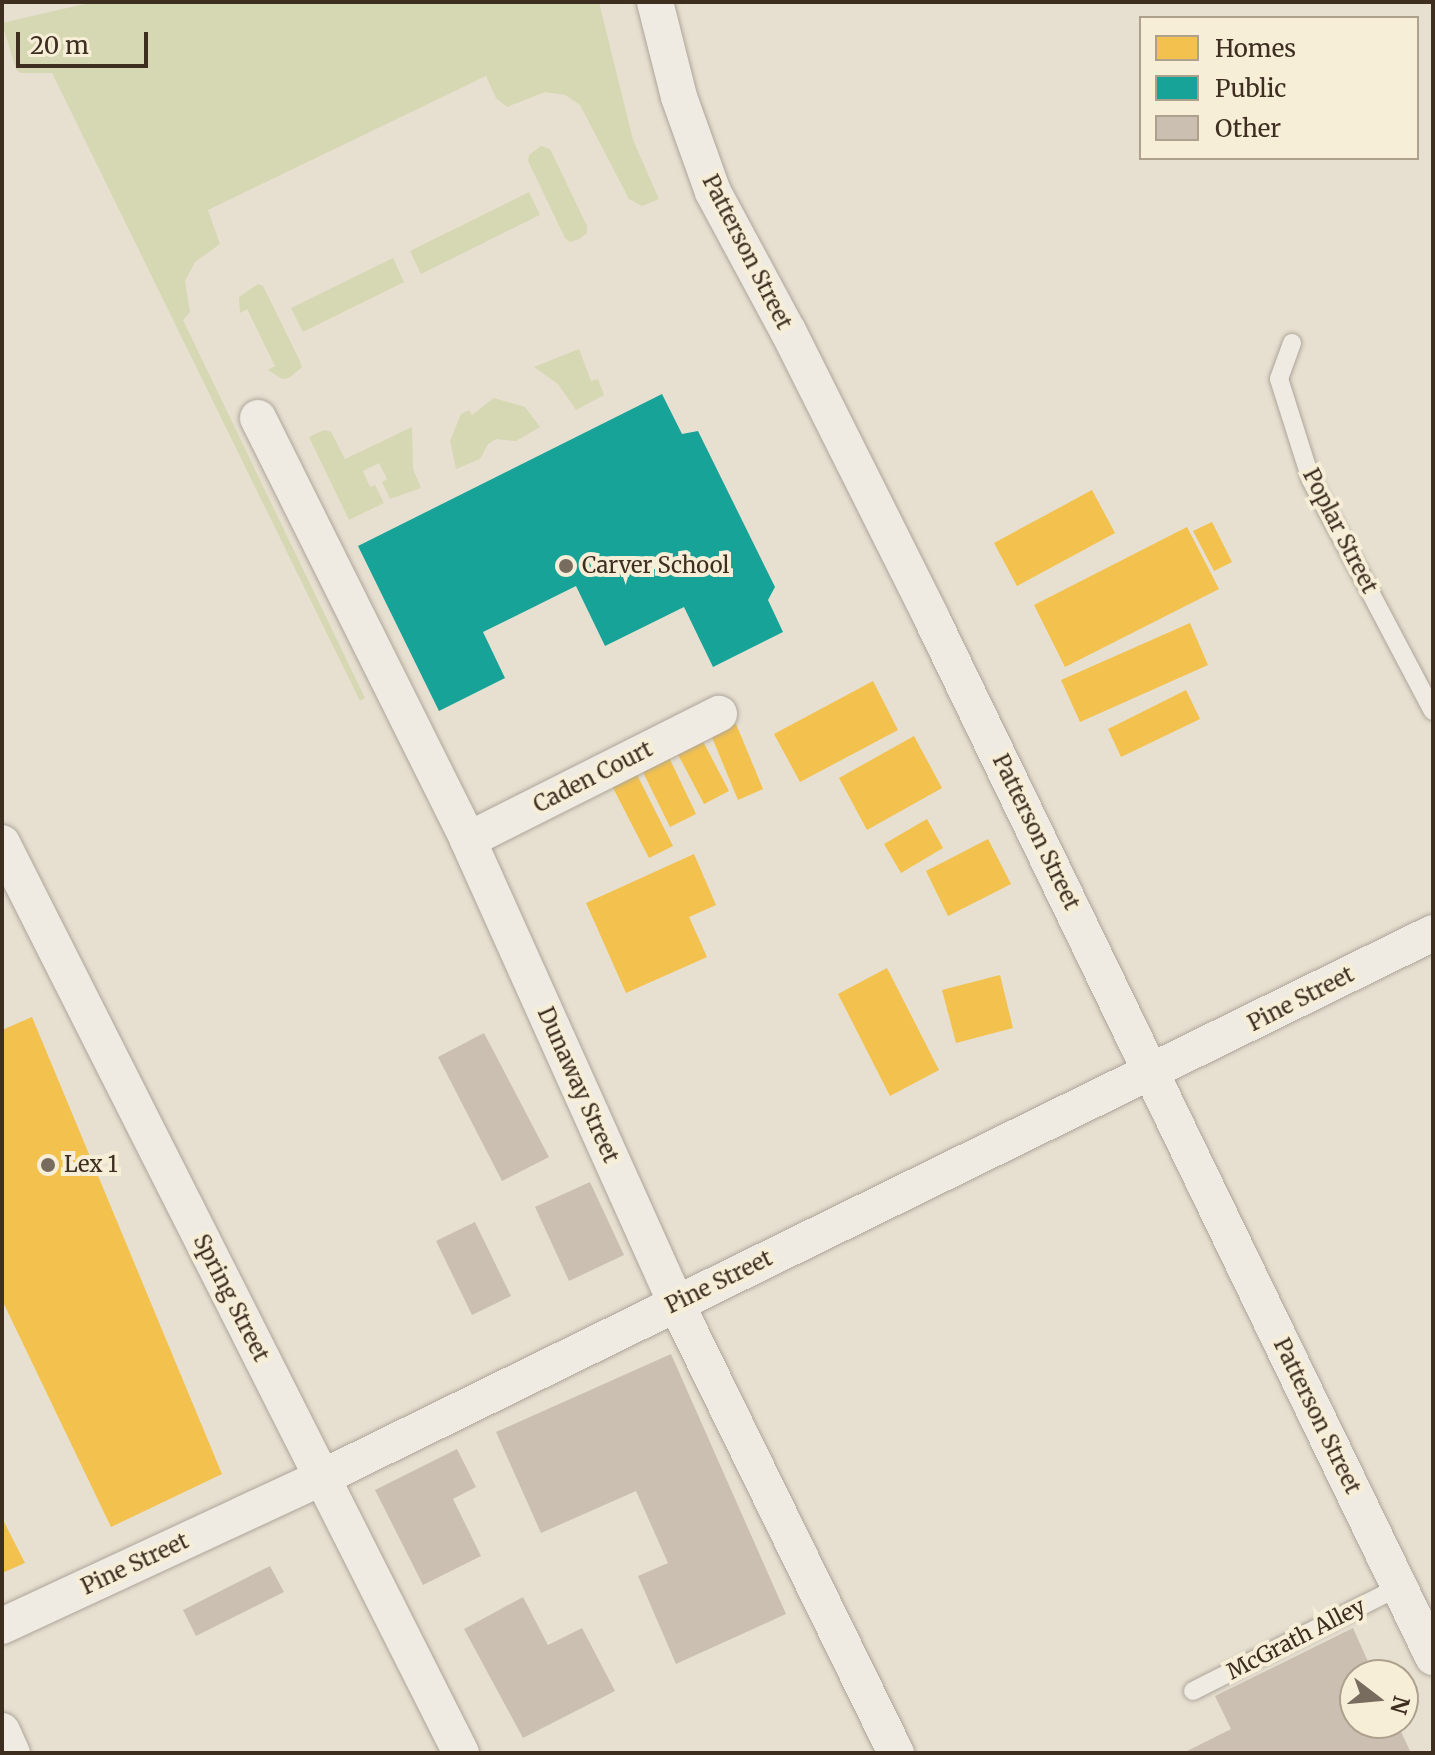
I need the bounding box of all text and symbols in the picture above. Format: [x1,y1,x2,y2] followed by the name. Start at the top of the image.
[20,16,152,66] scale bar
[1139,16,1419,160] legend
[30,30,89,61] text: 20 m
[1215,33,1296,64] text: Homes
[1215,73,1286,104] text: Public
[1215,113,1281,144] text: Other
[697,170,797,334] street label: Patterson Street
[1297,464,1383,598] street label: Poplar Street
[582,553,729,579] place label: Carver School
[557,557,575,575] marker: Carver School
[529,736,657,818] street label: Caden Court
[987,750,1085,914] street label: Patterson Street
[1244,961,1358,1037] street label: Pine Street
[532,1003,624,1167] street label: Dunaway Street
[64,1152,118,1178] place label: Lex 1
[39,1156,57,1174] marker: Lex 1
[188,1230,274,1366] street label: Spring Street
[661,1245,777,1319] street label: Pine Street
[1268,1334,1366,1498] street label: Patterson Street
[77,1528,193,1600] street label: Pine Street
[1222,1593,1370,1685] street label: McGrath Alley
[1339,1659,1419,1739] north arrow
[1384,1693,1416,1717] text: N

